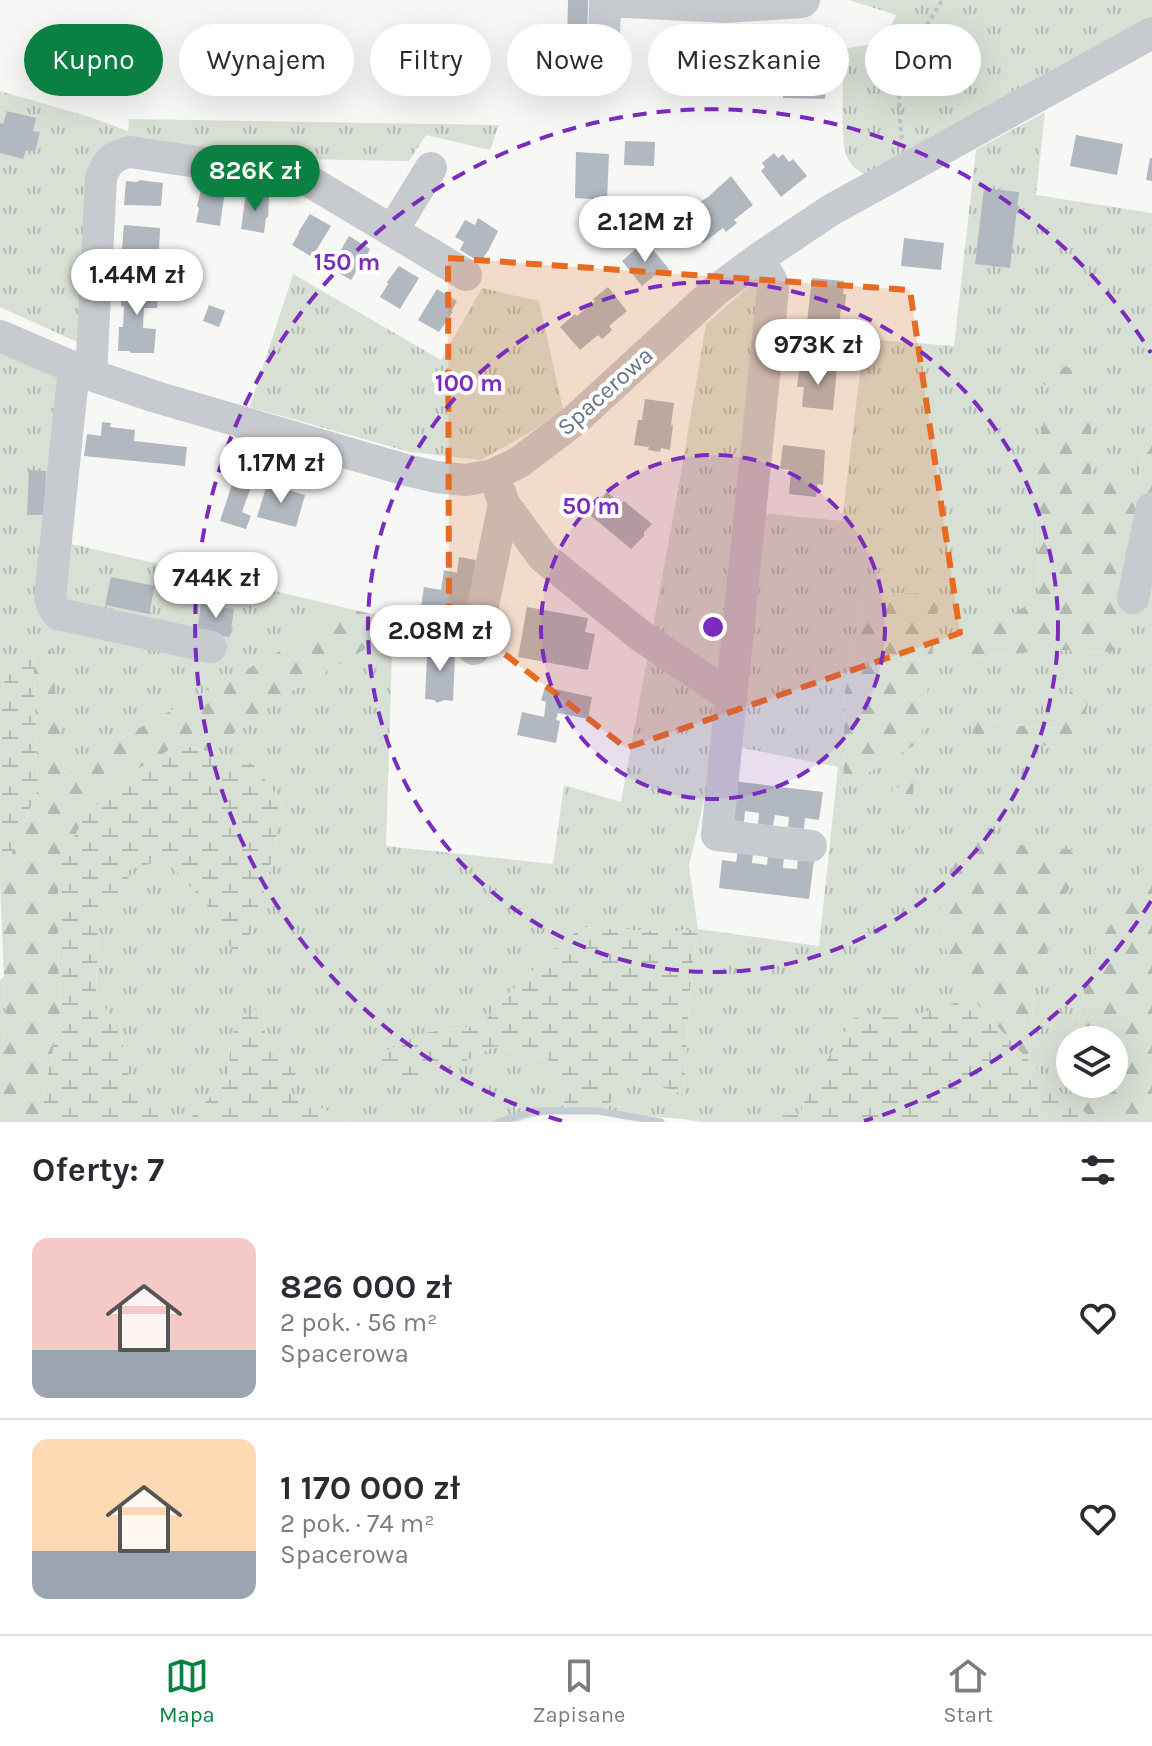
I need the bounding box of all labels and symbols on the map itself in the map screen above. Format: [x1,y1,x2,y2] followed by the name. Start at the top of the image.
[181,145,329,213] pin: 826K zł
[562,196,728,264] pin: 2.12M zł
[314,248,380,276] text: 150 m
[54,249,220,317] pin: 1.44M zł
[744,319,892,387] pin: 973K zł
[551,341,659,441] street label: Spacerowa
[435,369,503,397] text: 100 m
[198,437,364,505] pin: 1.17M zł
[562,492,620,520] text: 50 m
[142,552,290,620] pin: 744K zł
[357,605,523,673] pin: 2.08M zł
[699,613,727,641] centre of rings

